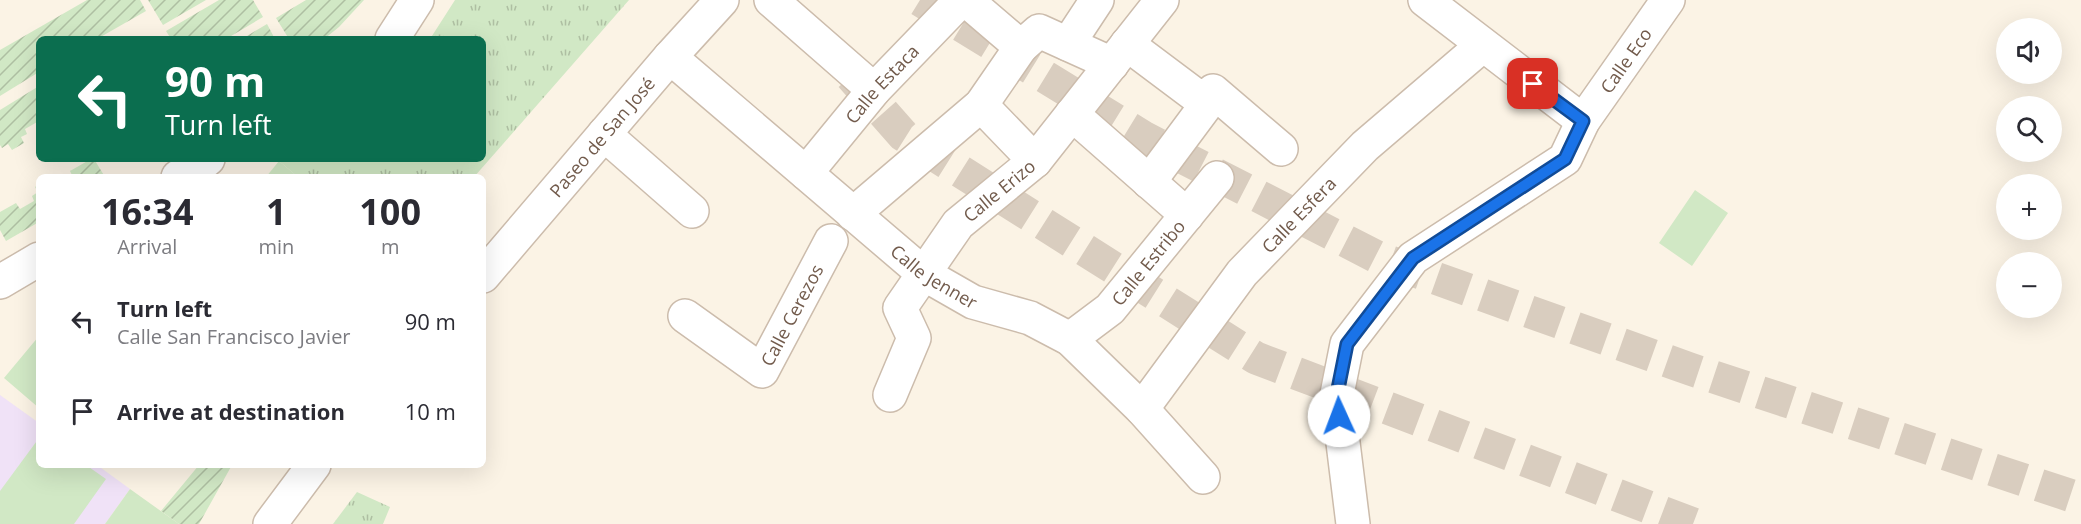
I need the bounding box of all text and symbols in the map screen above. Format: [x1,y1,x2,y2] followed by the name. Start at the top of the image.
[1996,18,2062,318] map controls
[1996,18,2062,84] button: sound
[1594,23,1657,98] street label: Calle Eco
[840,39,924,128] street label: Calle Estaca
[165,52,265,109] text: 90 m
[1507,58,1558,109] pin
[66,60,144,138] icon: left
[1516,67,1549,100] icon: arrive
[544,72,660,202] street label: Paseo de San José
[1996,96,2062,162] button: search
[165,106,272,143] text: Turn left
[958,154,1040,227] street label: Calle Erizo
[1256,171,1341,258] street label: Calle Esfera
[1996,174,2062,240] button: +
[101,187,194,236] text: 16:34
[266,187,287,236] text: 1
[359,187,421,236] text: 100
[1106,215,1190,310] street label: Calle Estribo
[117,233,177,260] text: Arrival
[258,233,294,260] text: min
[381,233,399,260] text: m
[886,239,982,314] street label: Calle Jenner
[1996,252,2062,318] button: −
[755,260,829,370] street label: Calle Cerezos
[117,293,212,323] text: Turn left
[66,305,99,338] icon: left
[405,306,456,336] text: 90 m
[117,323,351,350] text: Calle San Francisco Javier
[1307,384,1371,448] position arrow
[66,395,99,428] icon: arrive
[117,396,345,426] text: Arrive at destination
[405,396,456,426] text: 10 m

